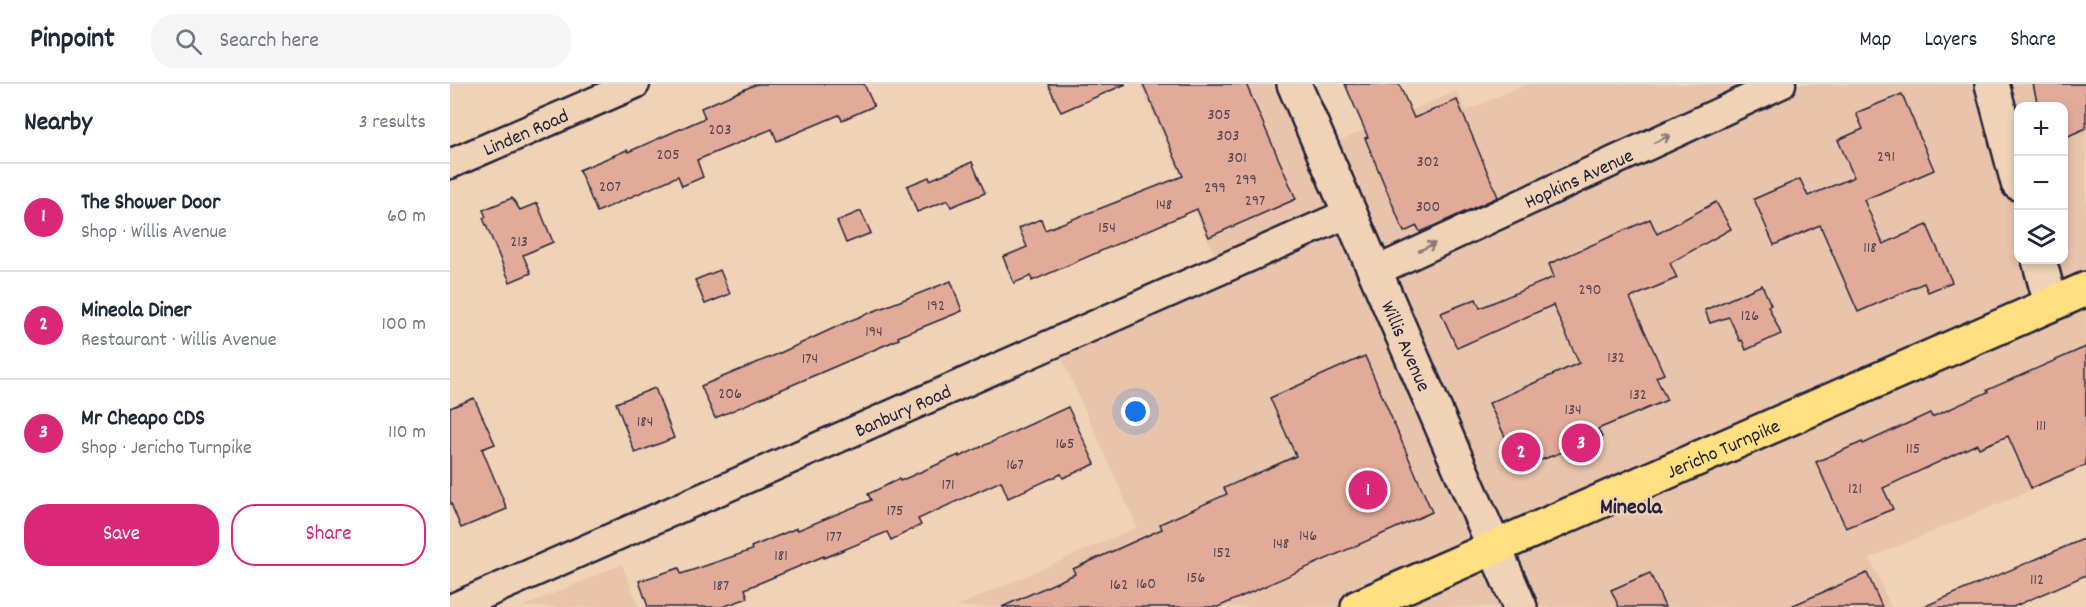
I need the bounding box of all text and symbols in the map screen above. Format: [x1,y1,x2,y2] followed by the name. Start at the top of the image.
[151,14,571,68] search box
[30,21,115,61] text: Pinpoint
[172,25,205,58] icon: search
[220,26,319,57] text: Search here
[1860,26,1891,56] text: Map
[1924,26,1977,56] text: Layers
[2010,26,2056,56] text: Share
[2014,102,2068,264] map controls
[2014,102,2068,156] button: +
[479,103,574,165] street label: Linden Road
[1207,104,1231,127] house number: 305
[24,105,92,142] text: Nearby
[359,109,426,137] text: 3 results
[709,119,731,142] house number: 203
[1217,125,1239,148] house number: 303
[1652,133,1670,145] one-way arrow
[1520,143,1639,218] street label: Hopkins Avenue
[656,144,680,167] house number: 205
[1877,146,1895,169] house number: 291
[1227,147,1247,170] house number: 301
[1417,151,1439,174] house number: 302
[2014,156,2068,210] button: −
[1235,169,1257,192] house number: 299
[599,176,621,199] house number: 207
[1204,177,1226,200] house number: 299
[81,188,220,219] text: The Shower Door
[1245,190,1265,213] house number: 297
[1156,194,1172,217] house number: 148
[1416,196,1440,219] house number: 300
[41,203,46,231] text: 1
[387,203,426,231] text: 60 m
[2014,210,2068,264] button: layers
[1098,217,1116,240] house number: 154
[81,219,227,247] text: Shop · Willis Avenue
[510,231,528,254] house number: 213
[1863,237,1877,260] house number: 118
[1418,241,1436,253] one-way arrow
[1578,279,1602,302] house number: 290
[927,295,945,318] house number: 192
[81,296,192,327] text: Mineola Diner
[1372,297,1436,397] street label: Willis Avenue
[1741,305,1759,328] house number: 126
[39,311,48,339] text: 2
[382,311,426,339] text: 100 m
[865,321,883,344] house number: 194
[81,327,277,355] text: Restaurant · Willis Avenue
[1607,347,1625,370] house number: 132
[802,348,818,371] house number: 174
[851,379,956,446] street label: Banbury Road
[718,383,742,406] house number: 206
[1629,384,1647,407] house number: 132
[1121,397,1150,426] your location
[1564,399,1582,422] house number: 134
[81,404,205,435] text: Mr Cheapo CDS
[637,411,653,434] house number: 184
[1663,413,1785,488] street label: Jericho Turnpike
[2036,415,2046,438] house number: 111
[39,419,48,447] text: 3
[388,419,426,447] text: 110 m
[1562,420,1600,466] pin: 3
[1502,430,1540,475] pin: 2
[1056,433,1074,456] house number: 165
[81,435,252,463] text: Shop · Jericho Turnpike
[1906,438,1920,461] house number: 115
[1006,454,1024,477] house number: 167
[1348,468,1388,512] pin: 1
[941,474,955,497] house number: 171
[1848,478,1862,501] house number: 121
[1600,493,1663,524] district label: Mineola
[886,500,904,523] house number: 175
[24,504,219,566] button: Save
[231,504,426,566] button: Share
[1299,525,1317,548] house number: 146
[826,526,842,549] house number: 177
[1273,533,1289,556] house number: 148
[1213,542,1231,565] house number: 152
[774,545,788,568] house number: 181
[1187,567,1206,590] house number: 156
[2030,569,2044,592] house number: 112
[1136,573,1156,596] house number: 160
[1110,574,1128,597] house number: 162
[713,575,729,598] house number: 187

